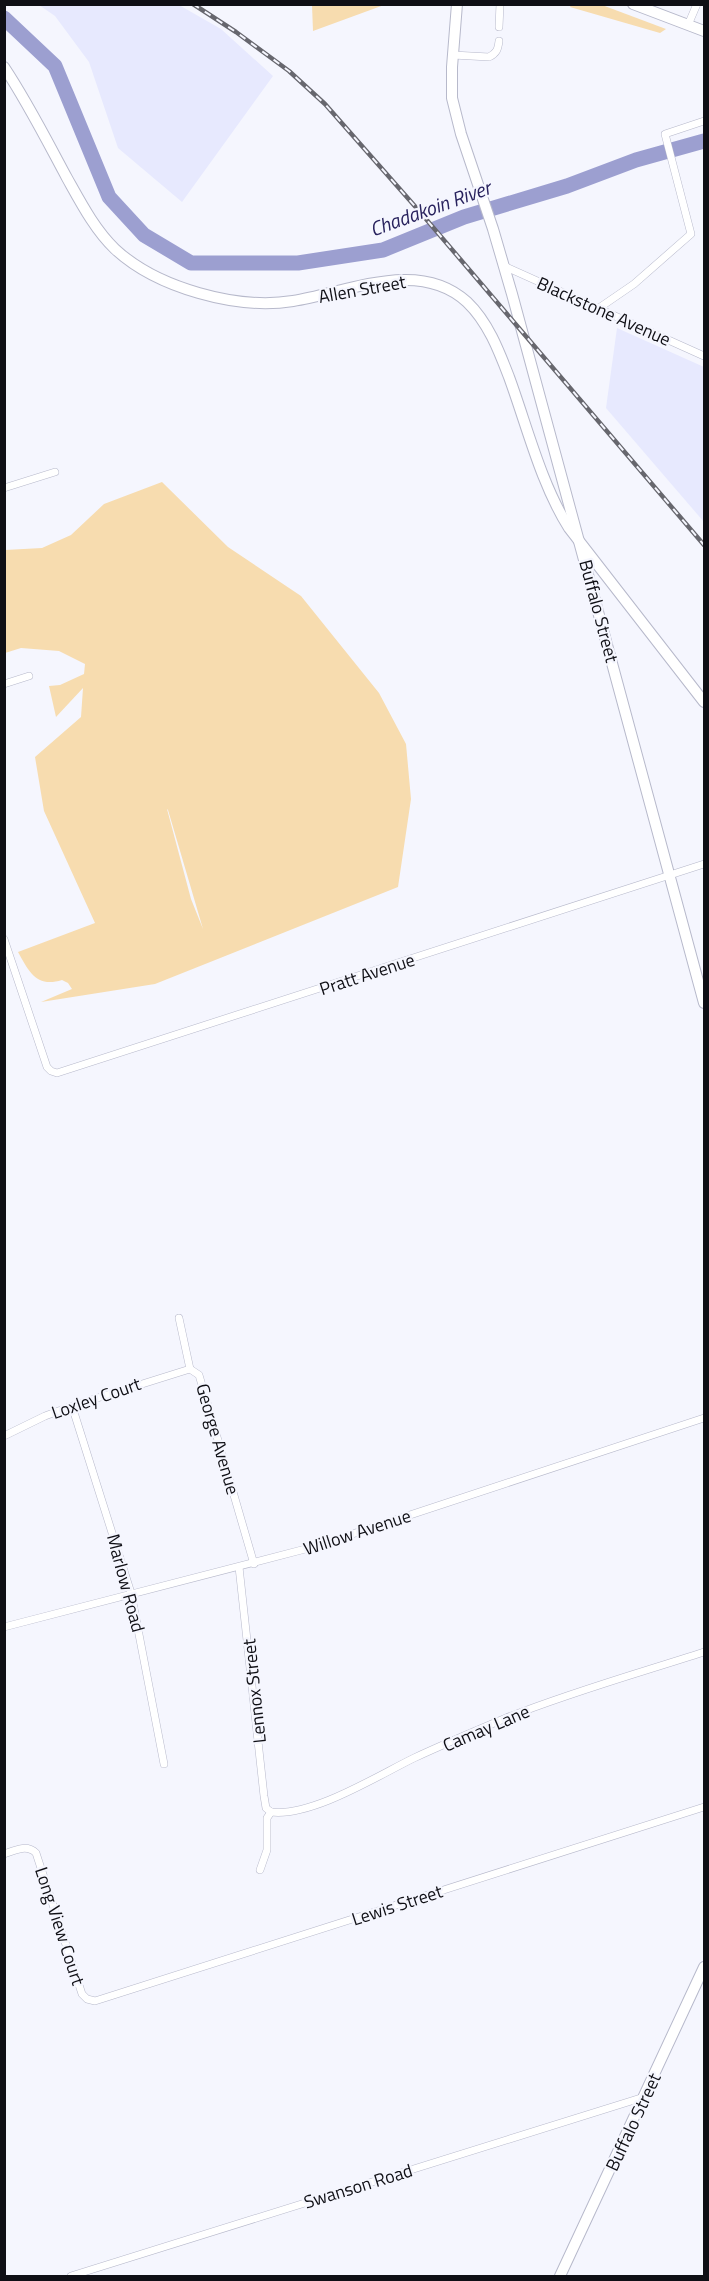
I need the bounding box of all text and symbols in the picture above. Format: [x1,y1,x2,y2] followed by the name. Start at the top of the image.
[365,171,497,244] water label: Chadakoin River
[316,268,408,310] street label: Allen Street
[533,269,675,353] street label: Blackstone Avenue
[572,557,626,666] street label: Buffalo Street
[316,946,418,1002] street label: Pratt Avenue
[48,1370,145,1426] street label: Loxley Court
[189,1380,247,1498] street label: George Avenue
[300,1502,414,1562] street label: Willow Avenue
[100,1531,152,1635] street label: Marlow Road
[235,1637,273,1744] street label: Lennox Street
[438,1698,534,1758] street label: Camay Lane
[28,1863,92,1989] street label: Long View Court
[348,1877,446,1932] street label: Lewis Street
[598,2068,668,2176] street label: Buffalo Street
[300,2157,416,2215] street label: Swanson Road

